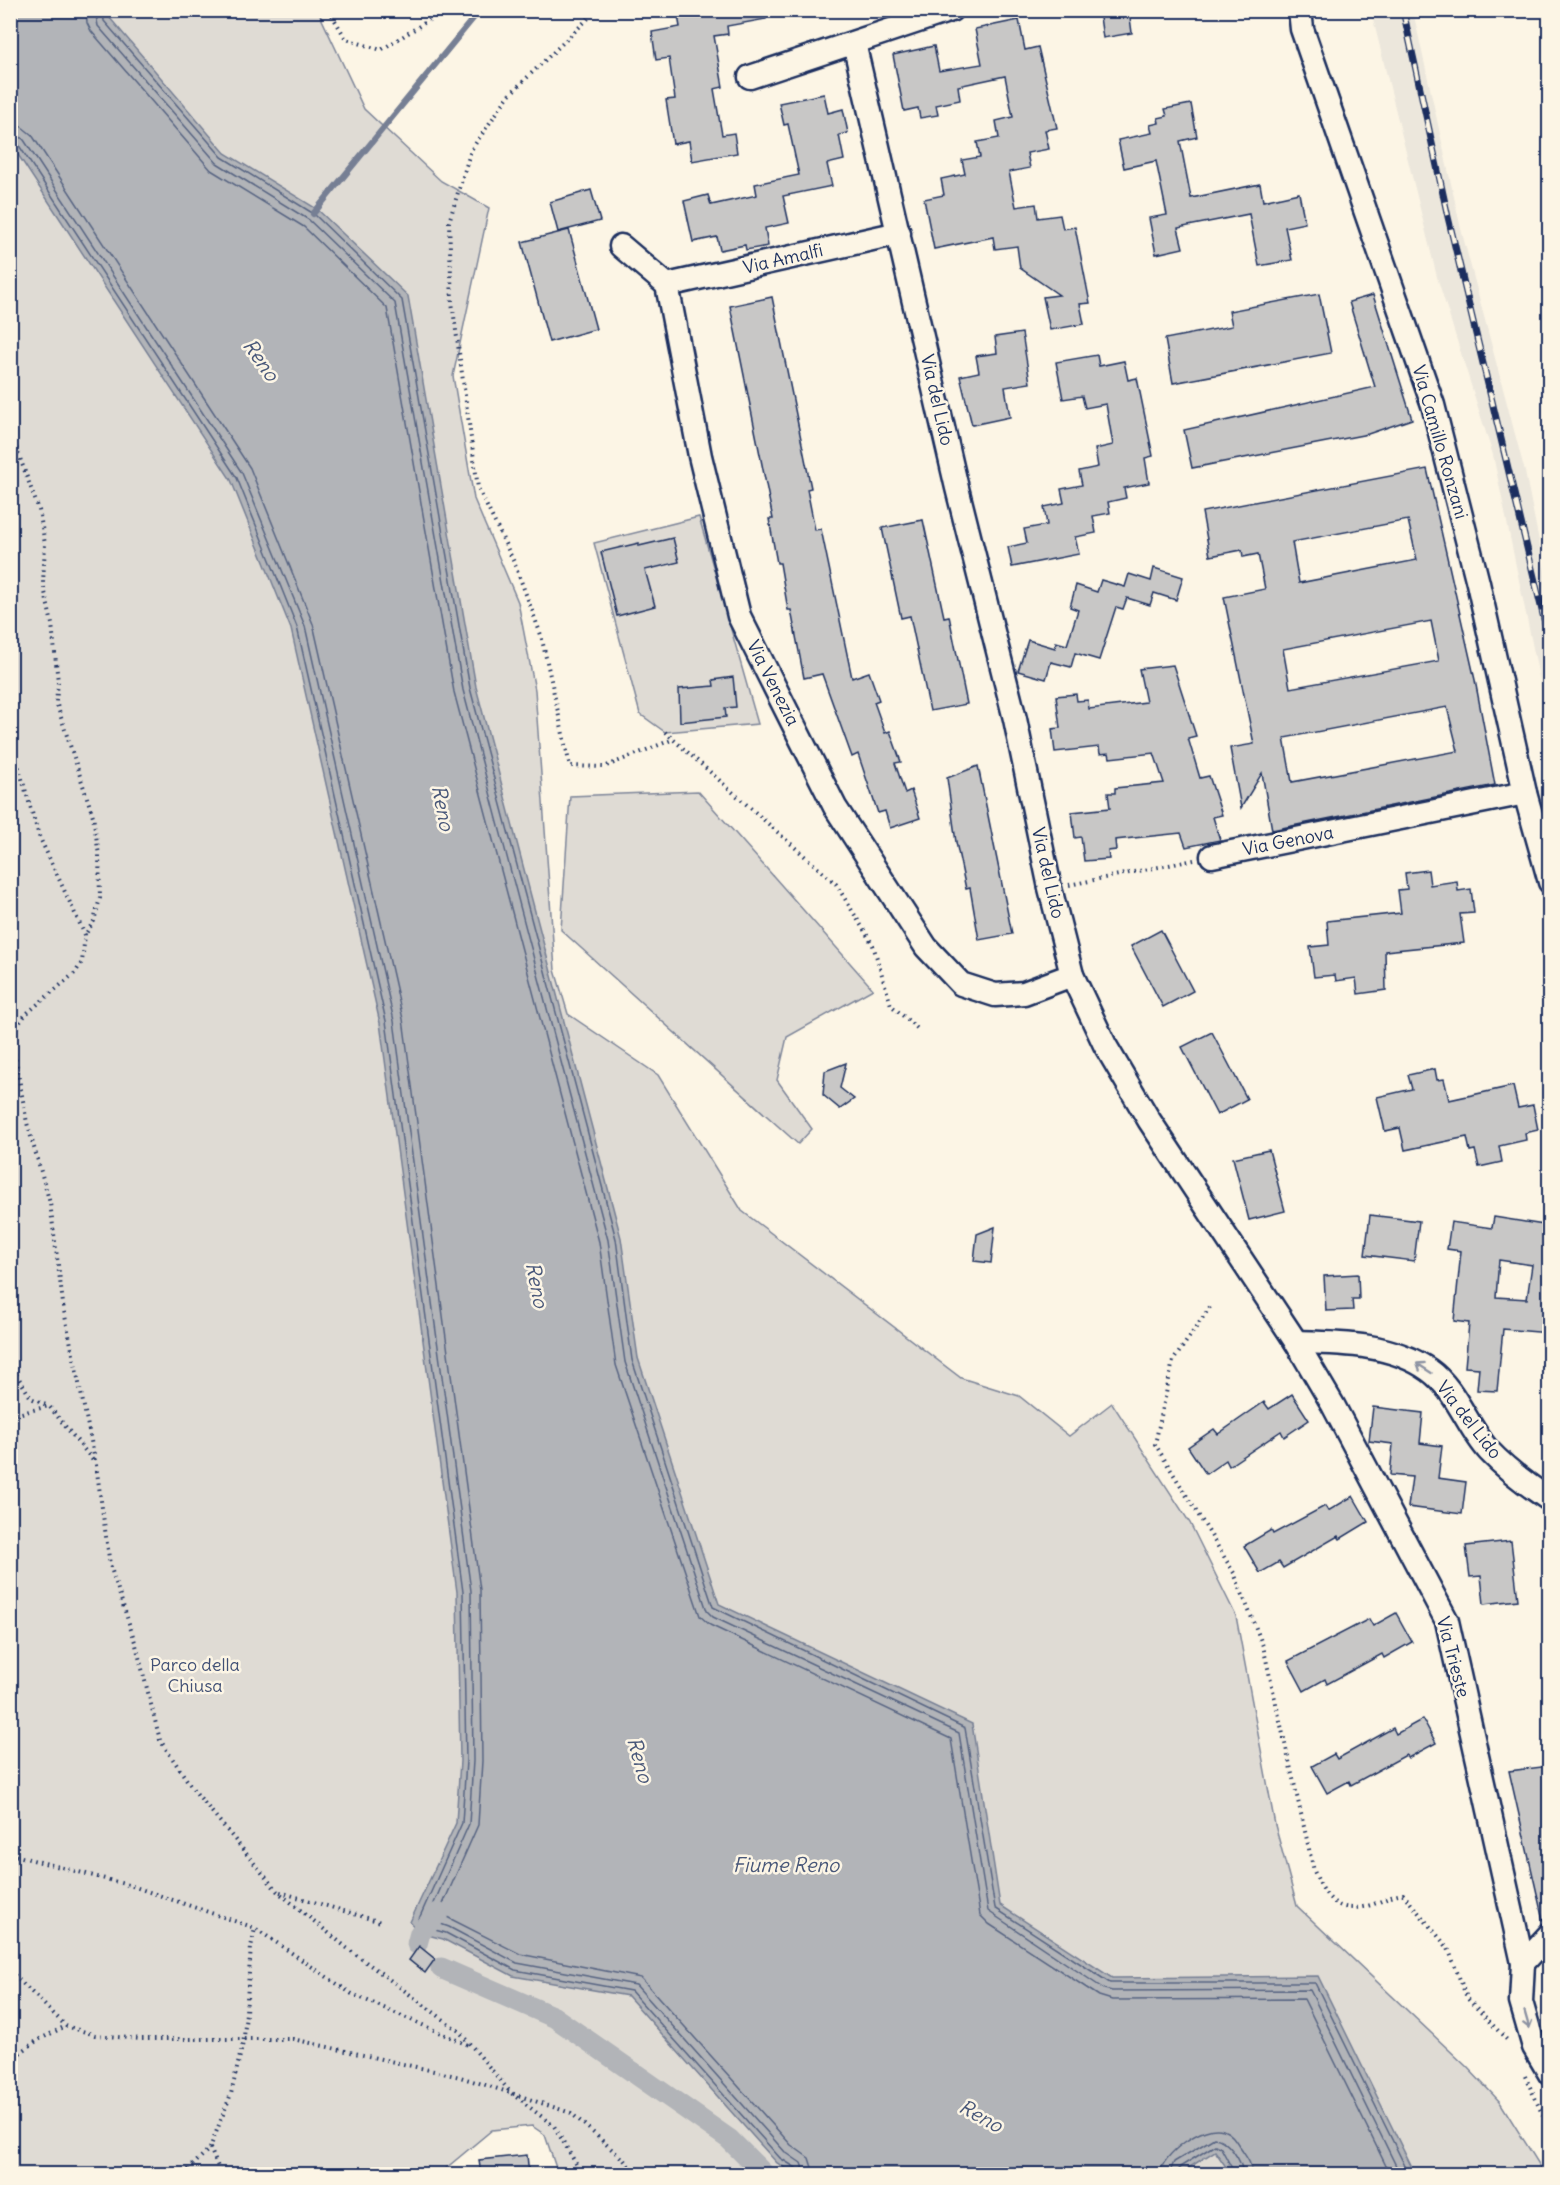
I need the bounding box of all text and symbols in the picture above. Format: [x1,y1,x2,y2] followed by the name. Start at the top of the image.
[741,238,825,279] street label: Via Amalfi
[238,334,286,387] water label: Reno
[916,352,959,448] street label: Via del Lido
[1407,362,1473,522] street label: Via Camillo Ronzani
[742,636,805,729] street label: Via Venezia
[427,783,460,835] water label: Reno
[1241,820,1335,861] street label: Via Genova
[1027,825,1070,921] street label: Via del Lido
[521,1260,554,1312] water label: Reno
[1416,1361,1433,1373] one-way arrow
[1432,1376,1507,1463] street label: Via del Lido
[1432,1614,1475,1700] street label: Via Trieste
[150,1653,240,1697] park label: Parco della Chiusa
[622,1734,659,1787] water label: Reno
[733,1852,841,1877] water label: Fiume Reno
[1522,2010,1533,2029] one-way arrow
[955,2094,1009,2138] water label: Reno

